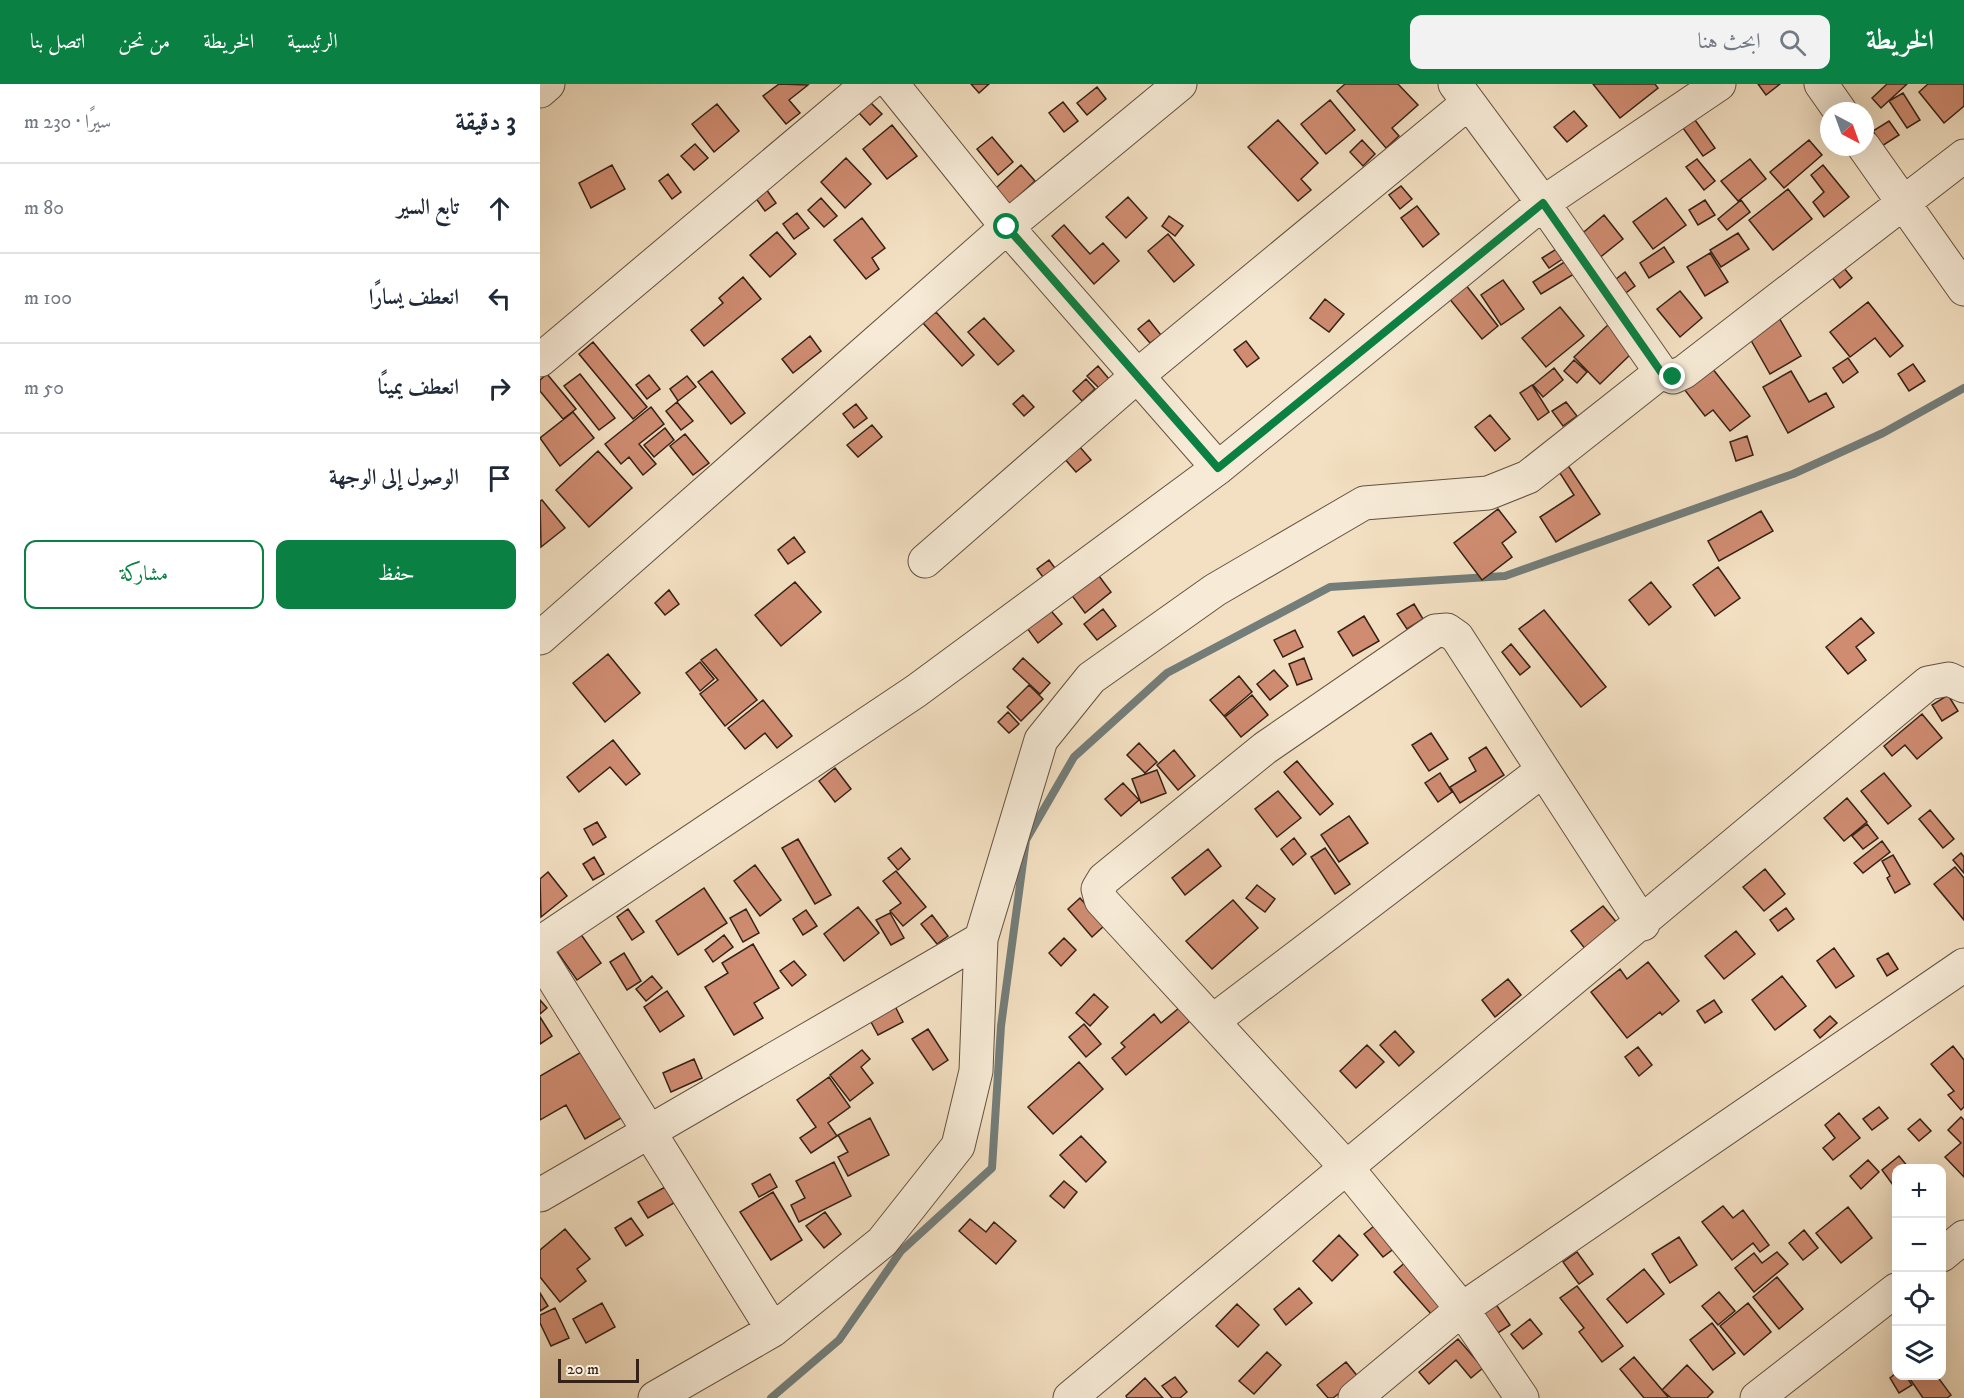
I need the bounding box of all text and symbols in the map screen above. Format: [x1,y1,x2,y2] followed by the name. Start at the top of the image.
[1410,15,1830,69] search box
[1866,23,1934,58] text: الخريطة
[1776,26,1809,59] icon: search
[1697,28,1761,55] text: ابحث هنا
[30,29,85,55] text: اتصل بنا
[118,29,170,55] text: من نحن
[203,29,254,55] text: الخريطة
[287,29,338,55] text: الرئيسية
[1820,102,1874,156] north arrow
[455,106,516,139] text: 3 دقيقة
[24,110,111,135] text: سيرًا · 230 m
[483,192,516,225] icon: ahead
[397,194,459,221] text: تابع السير
[24,196,64,221] text: 80 m
[993,213,1019,239] route start
[483,282,516,315] icon: left
[369,284,459,311] text: انعطف يسارًا
[24,286,72,311] text: 100 m
[1659,363,1685,389] route end
[483,372,516,405] icon: right
[378,374,459,401] text: انعطف يمينًا
[24,376,64,401] text: 50 m
[483,462,516,495] icon: arrive
[329,464,459,491] text: الوصول إلى الوجهة
[24,540,264,609] button: مشاركة
[276,540,516,609] button: حفظ
[1892,1164,1946,1380] map controls
[1892,1164,1946,1218] button: +
[1892,1218,1946,1272] button: −
[1892,1272,1946,1326] button: locate
[1892,1326,1946,1380] button: layers
[558,1356,639,1384] scale bar
[567,1359,599,1379] text: 20 m

